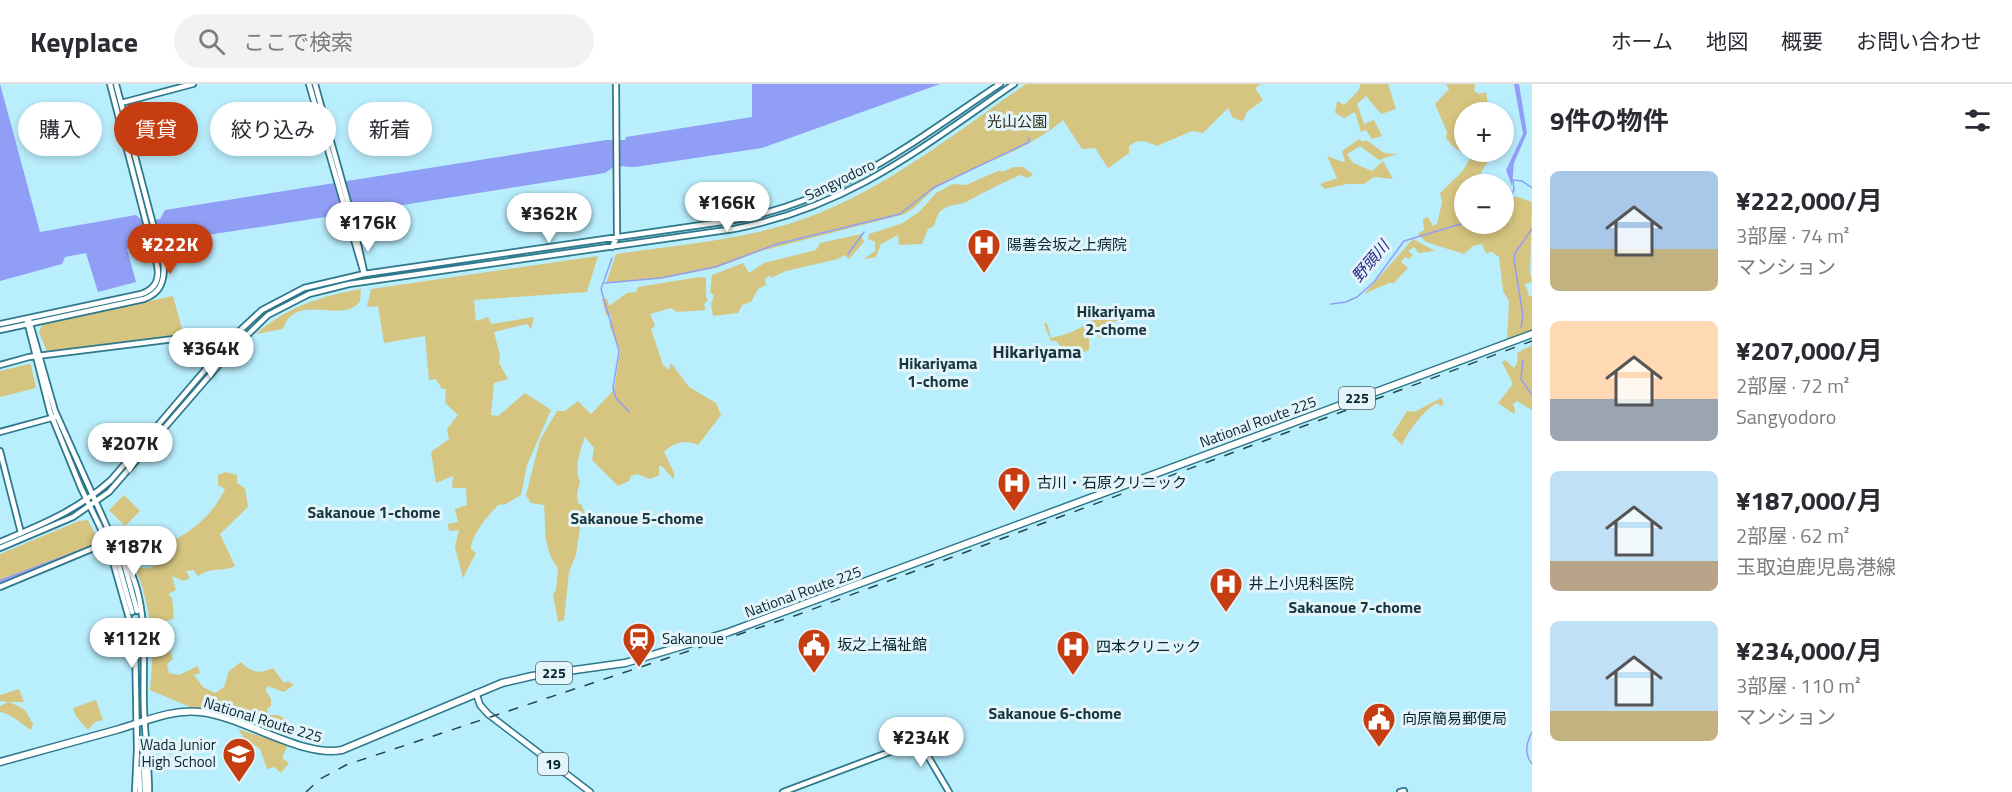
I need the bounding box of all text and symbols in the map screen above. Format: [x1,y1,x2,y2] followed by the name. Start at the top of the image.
[174,14,594,68] search box
[30,20,138,63] text: Keyplace
[195,25,228,58] icon: search
[243,25,353,59] text: ここで検索
[1611,25,1673,57] text: ホーム
[1706,25,1748,57] text: 地図
[1781,25,1823,57] text: 概要
[1856,25,1982,57] text: お問い合わせ
[1550,101,1669,140] text: 9件の物件
[18,102,102,156] chip: 購入
[114,102,198,156] chip: 賃貸
[210,102,336,156] chip: 絞り込み
[348,102,432,156] chip: 新着
[1454,102,1514,234] map controls
[1454,102,1514,162] button: +
[1961,104,1994,137] icon: filters
[987,110,1047,133] park label: 光山公園
[801,153,879,206] street label: Sangyodoro
[1454,174,1514,234] button: −
[1736,181,1883,220] text: ¥222,000/月
[685,182,769,233] pin: ¥166K
[699,186,755,217] text: ¥166K
[507,193,591,244] pin: ¥362K
[1598,195,1670,267] icon: home
[521,197,577,228] text: ¥362K
[326,202,410,253] pin: ¥176K
[340,206,396,237] text: ¥176K
[1736,220,1849,251] text: 3部屋 · 74 m²
[128,224,212,275] pin: ¥222K
[966,227,1002,274] hospital icon: 陽善会坂之上病院
[142,228,198,259] text: ¥222K
[1007,233,1127,256] place label: 陽善会坂之上病院
[1345,233,1396,287] water label: 野頭川
[1736,251,1836,282] text: マンション
[1076,299,1156,341] district label: Hikariyama 2-chome
[169,328,253,379] pin: ¥364K
[1736,331,1883,370] text: ¥207,000/月
[183,332,239,363] text: ¥364K
[993,338,1082,365] district label: Hikariyama
[1598,345,1670,417] icon: home
[898,351,978,393] district label: Hikariyama 1-chome
[1736,370,1849,401] text: 2部屋 · 72 m²
[1339,387,1375,409] road number: 225
[1196,390,1319,453] street label: National Route 225
[1736,401,1836,432] text: Sangyodoro
[88,423,172,474] pin: ¥207K
[102,427,158,458] text: ¥207K
[996,465,1032,512] hospital icon: 古川・石原クリニック
[1037,471,1187,494] place label: 古川・石原クリニック
[1736,481,1883,520] text: ¥187,000/月
[1598,495,1670,567] icon: home
[308,500,440,524] district label: Sakanoue 1-chome
[571,506,703,530] district label: Sakanoue 5-chome
[1736,520,1849,551] text: 2部屋 · 62 m²
[92,526,176,577] pin: ¥187K
[106,530,162,561] text: ¥187K
[1736,551,1896,582] text: 玉取迫鹿児島港線
[741,560,864,623] street label: National Route 225
[1208,566,1244,613] hospital icon: 井上小児科医院
[1249,572,1354,595] place label: 井上小児科医院
[1289,595,1421,619] district label: Sakanoue 7-chome
[90,618,174,669] pin: ¥112K
[621,621,657,668] station icon: Sakanoue
[104,622,160,653] text: ¥112K
[662,627,724,650] place label: Sakanoue
[796,627,832,674] public building icon: 坂之上福祉館
[1055,629,1091,676] hospital icon: 四本クリニック
[1736,631,1883,670] text: ¥234,000/月
[837,633,927,656] place label: 坂之上福祉館
[1096,635,1201,658] place label: 四本クリニック
[1598,645,1670,717] icon: home
[536,662,572,684] road number: 225
[1736,670,1861,701] text: 3部屋 · 110 m²
[201,691,325,748] street label: National Route 225
[989,701,1121,725] district label: Sakanoue 6-chome
[1361,701,1397,748] public building icon: 向原簡易郵便局
[1736,701,1836,732] text: マンション
[1402,707,1507,730] place label: 向原簡易郵便局
[879,717,963,768] pin: ¥234K
[893,721,949,752] text: ¥234K
[140,733,216,773] place label: Wada Junior High School
[221,736,257,783] school or university icon: Wada Junior High School
[538,753,568,775] road number: 19

